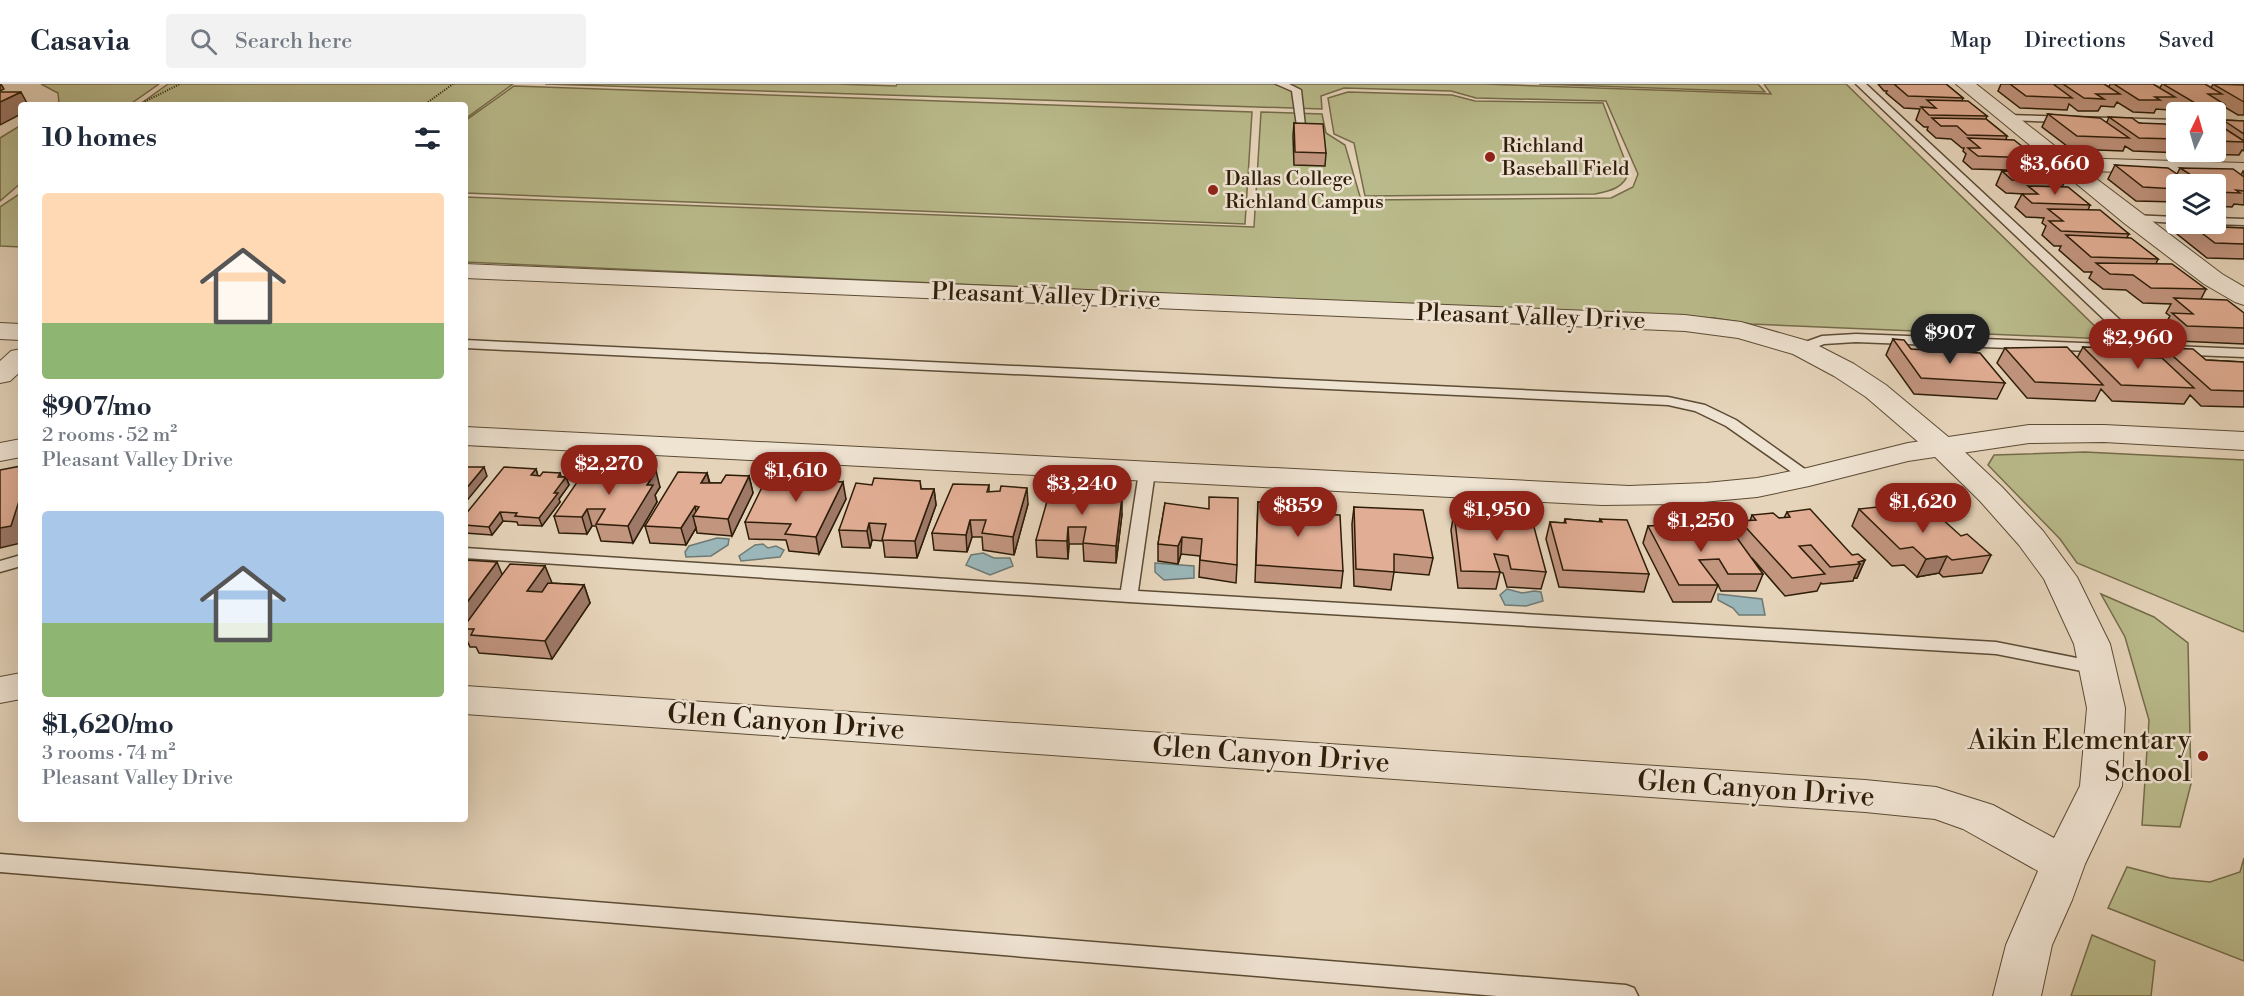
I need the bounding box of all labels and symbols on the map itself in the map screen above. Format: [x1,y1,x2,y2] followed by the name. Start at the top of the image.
[2166,102,2226,162] north arrow
[1501,134,1630,182] place label: Richland Baseball Field
[2006,145,2104,196] pin: $3,660
[1483,150,1497,164] marker: Richland Baseball Field
[1225,167,1384,215] place label: Dallas College Richland Campus
[1206,183,1220,197] marker: Dallas College Richland Campus
[931,277,1161,315] street label: Pleasant Valley Drive
[1416,298,1646,336] street label: Pleasant Valley Drive
[1914,314,1986,365] pin: $907
[2089,319,2187,370] pin: $2,960
[560,445,658,496] pin: $2,270
[747,452,845,503] pin: $1,610
[1033,465,1131,516] pin: $3,240
[1874,483,1972,534] pin: $1,620
[1262,487,1334,538] pin: $859
[1448,491,1546,542] pin: $1,950
[1652,502,1750,553] pin: $1,250
[666,696,906,748] street label: Glen Canyon Drive
[1967,723,2191,790] place label: Aikin Elementary School
[1151,729,1391,781] street label: Glen Canyon Drive
[2196,749,2210,763] marker: Aikin Elementary School
[1636,763,1876,815] street label: Glen Canyon Drive

